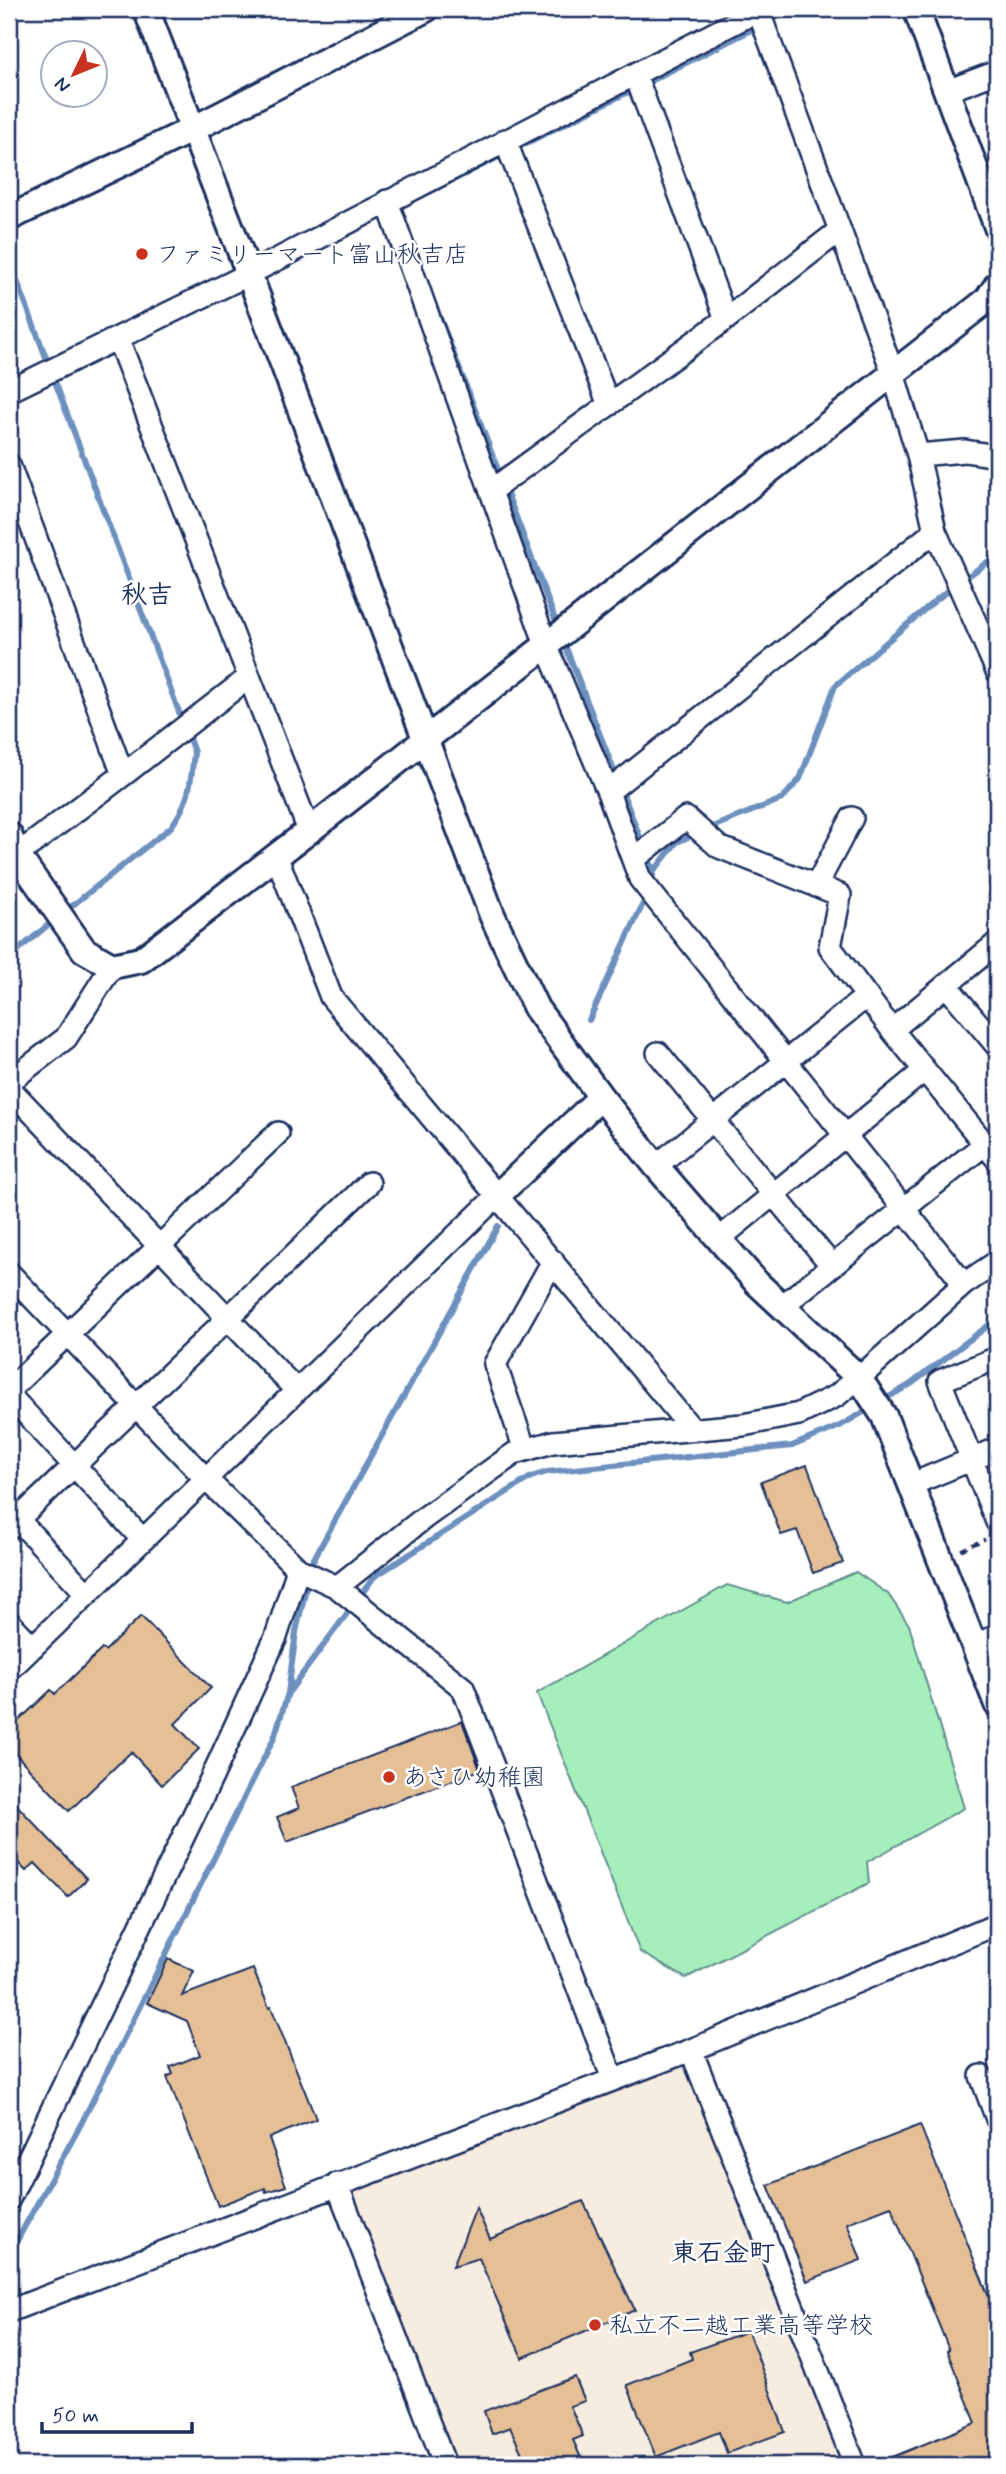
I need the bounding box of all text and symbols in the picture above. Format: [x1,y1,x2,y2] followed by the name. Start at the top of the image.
[38,38,108,108] north arrow
[49,71,76,98] text: N
[156,240,468,271] place label: ファミリーマート富山秋吉店
[134,246,150,262] marker: ファミリーマート富山秋吉店
[121,579,173,613] district label: 秋吉
[403,1763,546,1794] place label: あさひ幼稚園
[381,1769,397,1785] marker: あさひ幼稚園
[671,2237,775,2271] district label: 東石金町
[609,2311,873,2342] place label: 私立不二越工業高等学校
[587,2317,603,2333] marker: 私立不二越工業高等学校
[42,2390,192,2434] scale bar
[52,2402,99,2430] text: 50 m

